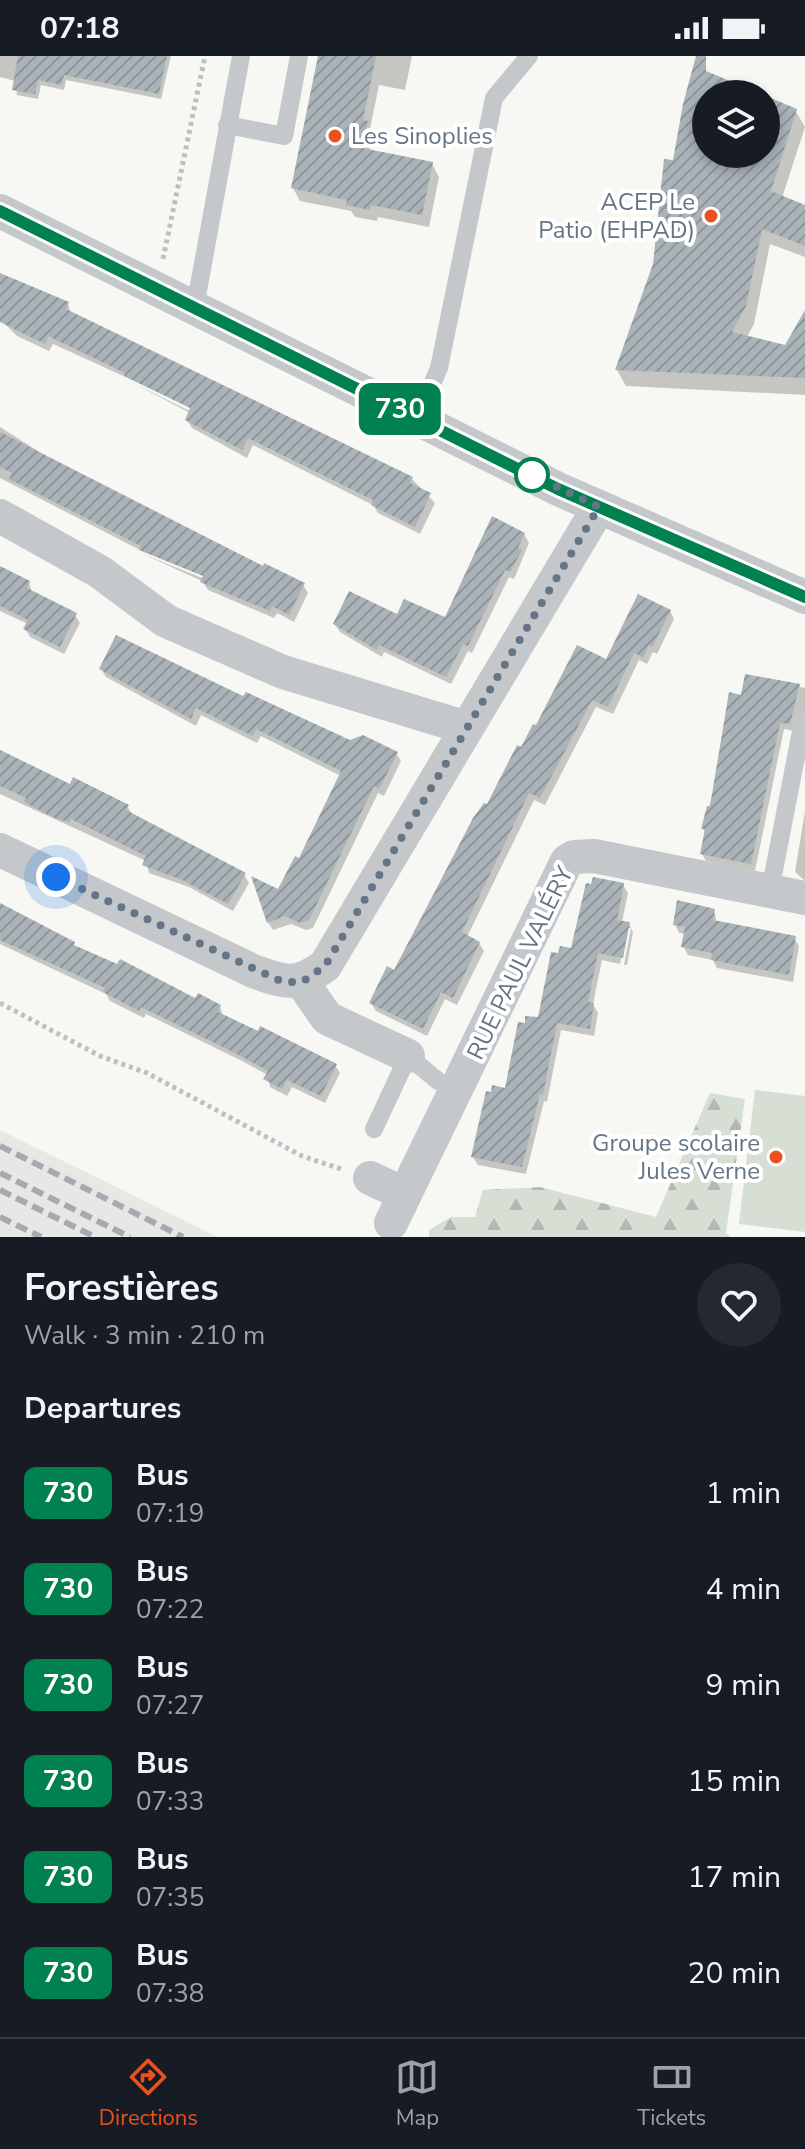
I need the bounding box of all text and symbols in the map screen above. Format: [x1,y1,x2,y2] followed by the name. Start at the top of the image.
[40,8,119,49] text: 07:18
[692,80,780,168] map controls
[692,80,780,168] button: layers
[351,120,493,152] place label: Les Sinoplies
[326,127,344,145] marker: Les Sinoplies
[538,186,695,246] place label: ACEP Le Patio (EHPAD)
[702,207,720,225] marker: ACEP Le Patio (EHPAD)
[354,383,446,435] line badge: 730
[375,390,425,428] text: 730
[515,458,549,492] unlabelled marker
[36,857,76,897] your location
[459,860,581,1065] street label: RUE PAUL VALÉRY
[592,1127,760,1187] place label: Groupe scolaire Jules Verne
[767,1148,785,1166] marker: Groupe scolaire Jules Verne
[24,1262,219,1313] text: Forestières
[697,1263,781,1347] button: heart
[24,1318,265,1353] text: Walk · 3 min · 210 m
[24,1388,181,1429] text: Departures
[136,1455,189,1496] text: Bus
[706,1473,781,1514] text: 1 min
[43,1474,93,1512] text: 730
[136,1496,204,1531] text: 07:19
[136,1551,189,1592] text: Bus
[706,1569,781,1610] text: 4 min
[43,1570,93,1608] text: 730
[136,1592,204,1627] text: 07:22
[136,1647,189,1688] text: Bus
[706,1665,781,1706] text: 9 min
[43,1666,93,1704] text: 730
[136,1688,204,1723] text: 07:27
[136,1743,189,1784] text: Bus
[688,1761,781,1802] text: 15 min
[43,1762,93,1800] text: 730
[136,1784,204,1819] text: 07:33
[136,1839,189,1880] text: Bus
[688,1857,781,1898] text: 17 min
[43,1858,93,1896] text: 730
[136,1880,204,1915] text: 07:35
[136,1935,189,1976] text: Bus
[688,1953,781,1994] text: 20 min
[43,1954,93,1992] text: 730
[136,1976,204,2011] text: 07:38
[99,2055,198,2133] tab: Directions
[395,2055,439,2133] tab: Map
[637,2055,706,2133] tab: Tickets

